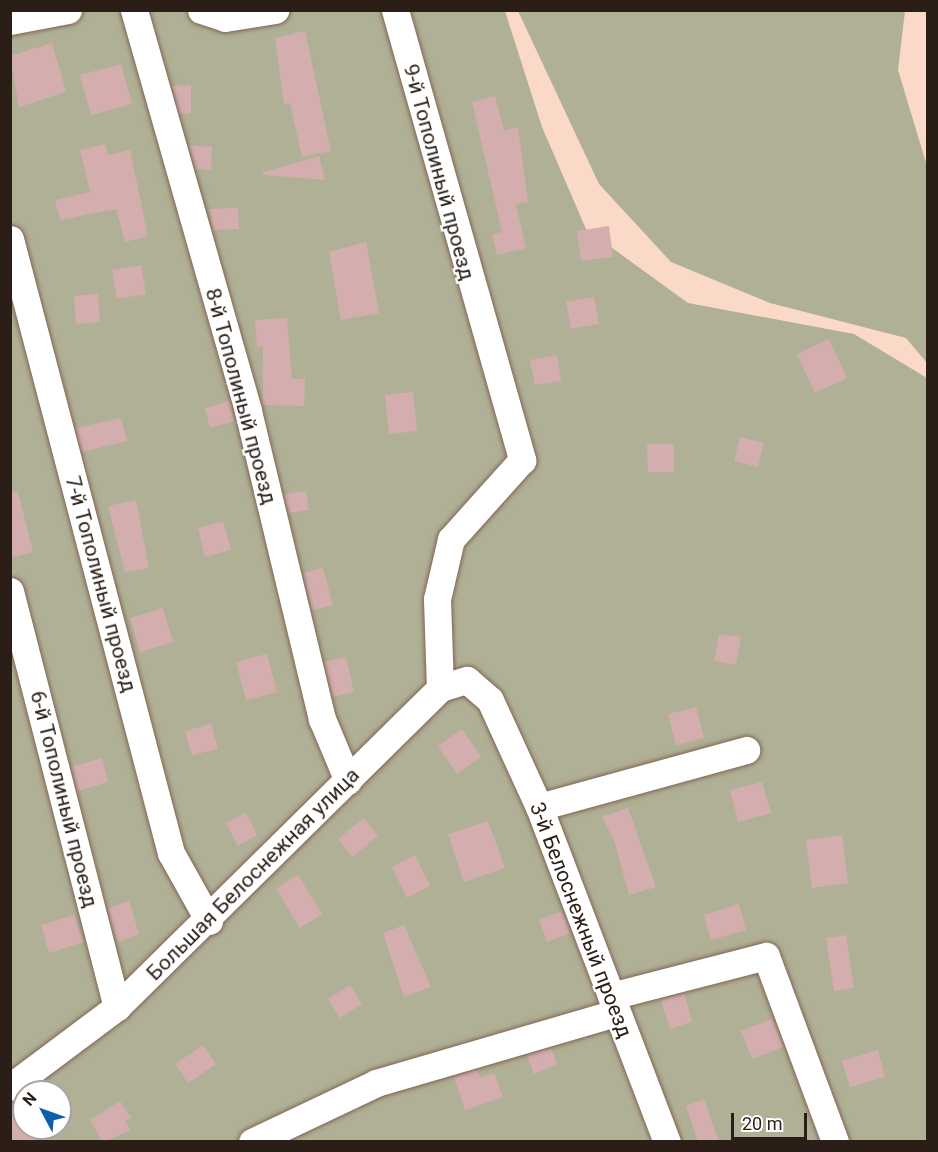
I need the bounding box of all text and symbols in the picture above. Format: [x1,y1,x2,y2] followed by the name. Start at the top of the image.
[398,61,480,283] street label: 9-й Тополиный проезд
[200,285,282,507] street label: 8-й Тополиный проезд
[60,473,142,695] street label: 7-й Тополиный проезд
[25,688,103,910] street label: 6-й Тополиный проезд
[141,762,365,986] street label: Большая Белоснежная улица
[524,799,638,1041] street label: 3-й Белоснежный проезд
[12,1080,72,1140] north arrow
[19,1089,40,1110] text: N
[734,1101,810,1139] scale bar
[742,1113,782,1134] text: 20 m

